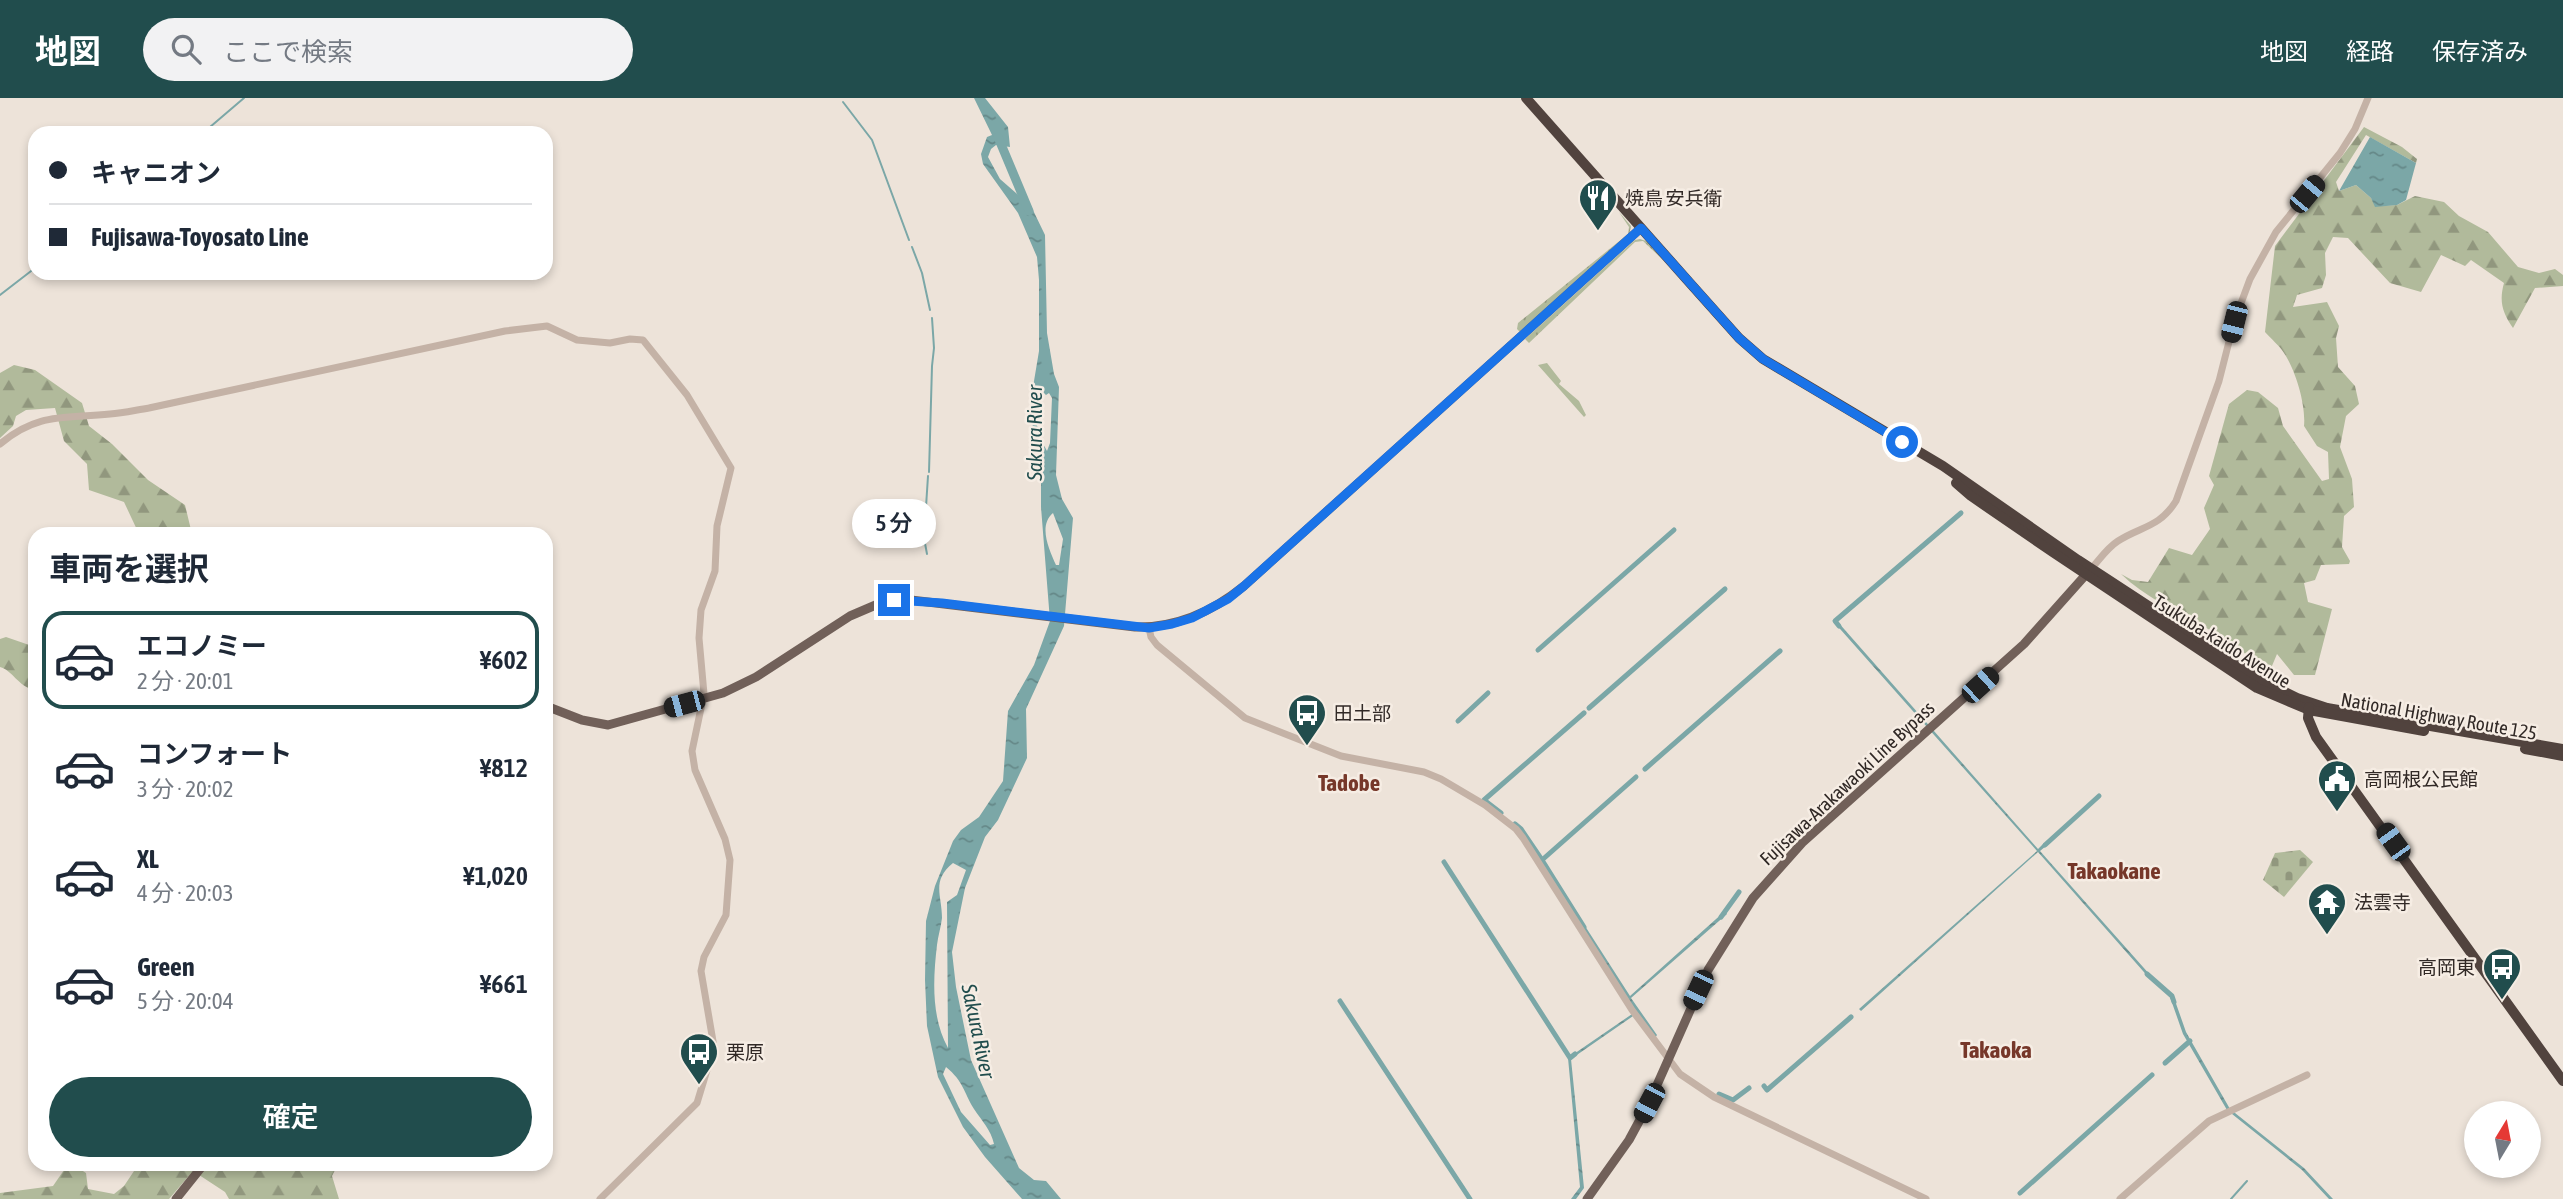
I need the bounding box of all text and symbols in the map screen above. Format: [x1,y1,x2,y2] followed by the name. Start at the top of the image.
[143,18,633,81] search box
[167,30,205,68] icon: search
[35,32,101,70] text: 地図
[223,37,353,67] text: ここで検索
[2260,38,2308,65] text: 地図
[2346,38,2394,65] text: 経路
[2432,38,2528,65] text: 保存済み
[91,158,221,188] text: キャニオン
[2286,171,2329,217] car
[1577,177,1619,232] restaurant icon: 焼鳥 安兵衛
[1625,187,1723,209] place label: 焼鳥 安兵衛
[91,222,309,252] text: Fujisawa-Toyosato Line
[2219,299,2250,345] car
[1022,384,1046,482] water label: Sakura River
[1886,426,1918,458] route start
[852,498,936,547] callout: 5 分
[876,510,912,536] text: 5 分
[49,550,209,587] text: 車両を選択
[878,584,910,616] route end
[2149,590,2295,692] street label: Tsukuba-kaido Avenue
[53,629,116,692] icon: car
[137,631,267,661] text: エコノミー
[480,645,528,675] text: ¥602
[1958,663,2003,707] car
[137,668,233,694] text: 2 分 · 20:01
[661,688,708,720] car
[2339,688,2539,744] street label: National Highway Route 125
[1286,692,1328,747] bus stop icon: 田土部
[1755,696,1939,870] street label: Fujisawa-Arakawaoki Line Bypass
[1334,702,1391,724] place label: 田土部
[53,737,116,800] icon: car
[137,739,292,769] text: コンフォート
[480,753,528,783] text: ¥812
[2316,758,2358,813] public building icon: 高岡根公民館
[2364,768,2478,790] place label: 高岡根公民館
[1318,770,1380,796] district label: Tadobe
[137,776,233,802] text: 3 分 · 20:02
[2373,819,2414,865] car
[137,844,159,874] text: XL
[53,845,116,908] icon: car
[2067,858,2161,884] district label: Takaokane
[463,861,528,891] text: ¥1,020
[137,880,233,906] text: 4 分 · 20:03
[2306,881,2348,936] temple icon: 法雲寺
[2354,891,2411,913] place label: 法雲寺
[2481,946,2523,1001] bus stop icon: 高岡東
[137,952,195,982] text: Green
[53,953,116,1016] icon: car
[2418,956,2475,978] place label: 高岡東
[1680,967,1717,1013] car
[480,969,528,999] text: ¥661
[957,981,1001,1081] water label: Sakura River
[137,988,233,1014] text: 5 分 · 20:04
[678,1031,720,1086] bus stop icon: 栗原
[1960,1037,2032,1063] district label: Takaoka
[726,1041,764,1063] place label: 栗原
[49,1077,532,1157] button: 確定
[1630,1080,1669,1126] car
[2464,1101,2541,1178] north arrow
[2464,1101,2541,1178] map controls

